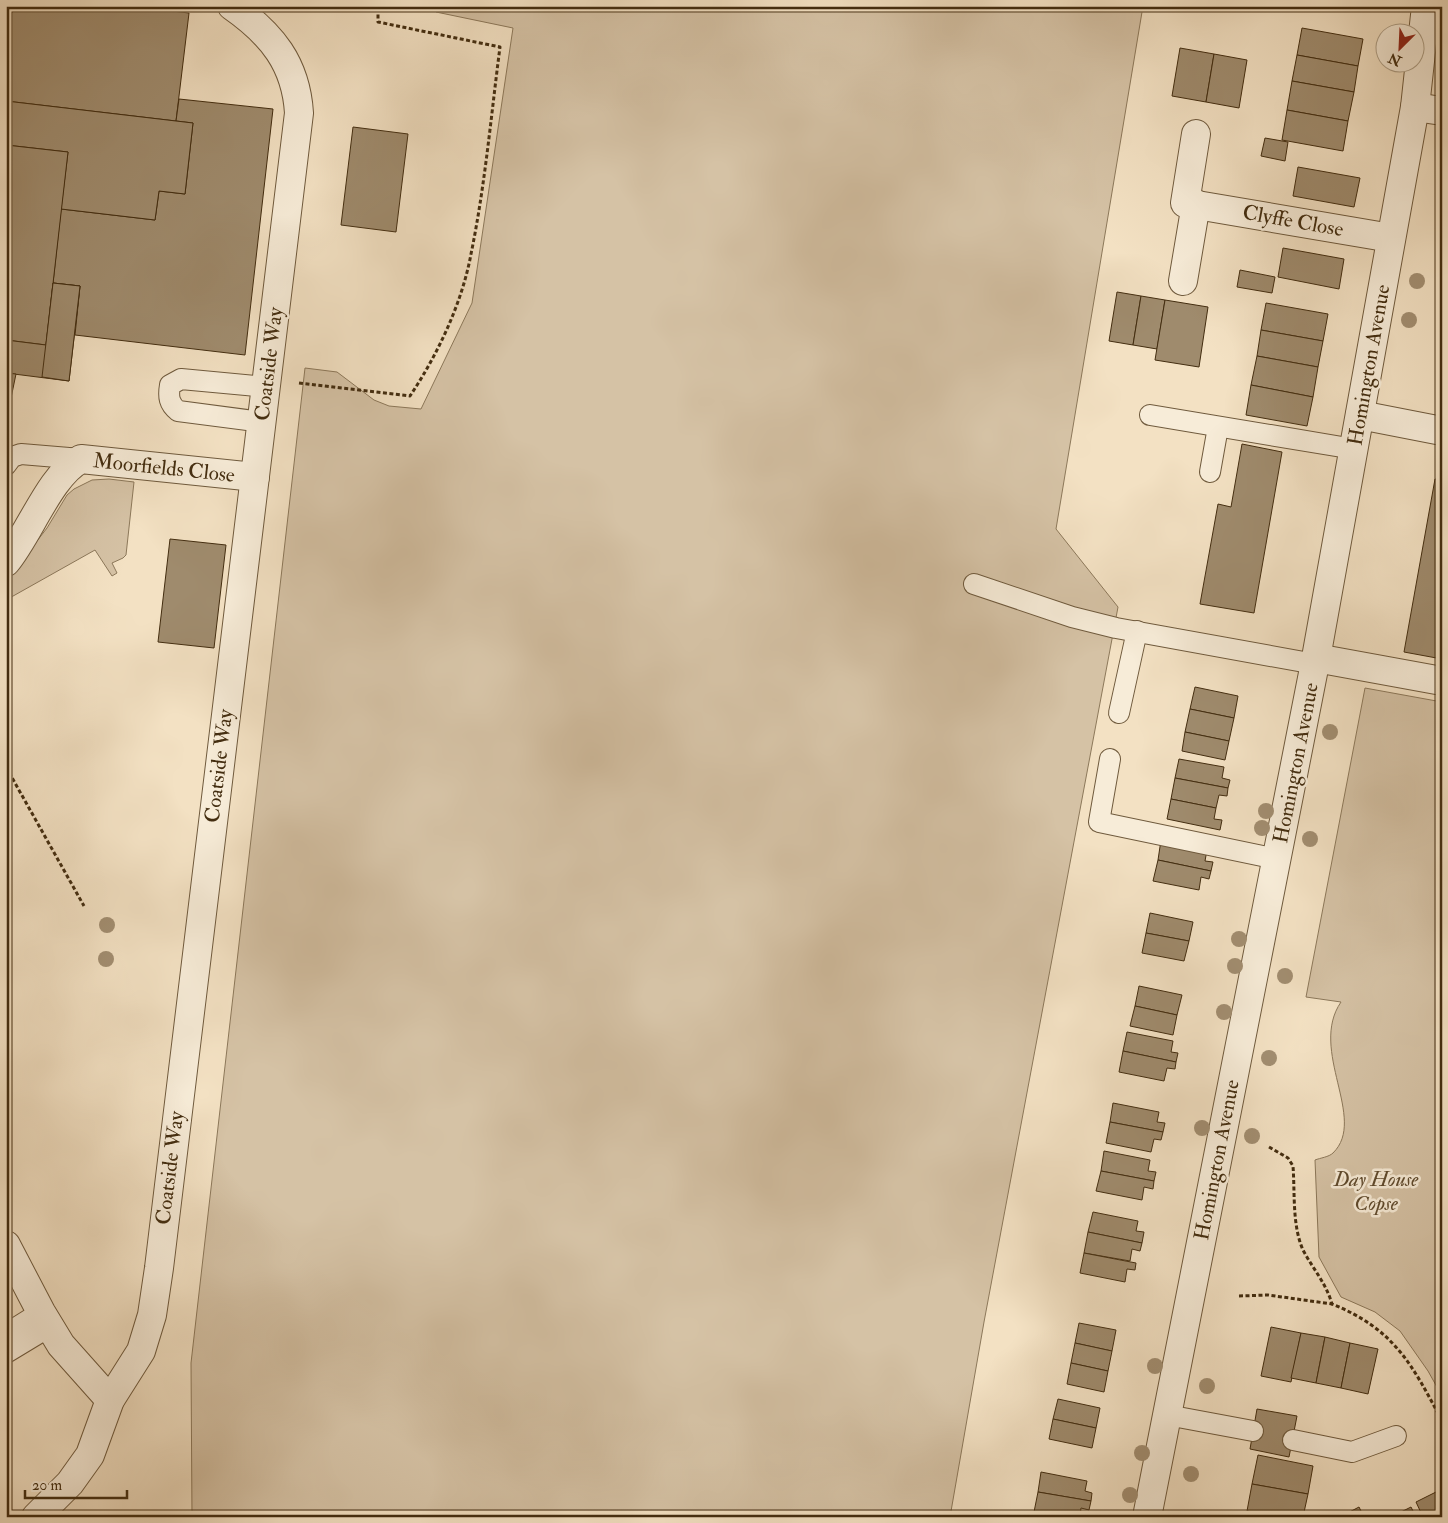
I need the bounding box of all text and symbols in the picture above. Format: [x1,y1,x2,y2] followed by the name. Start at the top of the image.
[1376,22,1426,72] north arrow
[1385,49,1405,70] text: N
[1240,199,1346,243] street label: Clyffe Close
[1342,282,1396,448] street label: Homington Avenue
[249,305,289,422] street label: Coatside Way
[92,447,236,489] street label: Moorfields Close
[1267,680,1325,846] street label: Homington Avenue
[199,707,239,824] street label: Coatside Way
[1188,1077,1246,1243] street label: Homington Avenue
[150,1109,190,1226] street label: Coatside Way
[1333,1166,1419,1217] park label: Day House Copse
[25,1468,128,1500] scale bar
[32,1476,62,1495] text: 20 m

